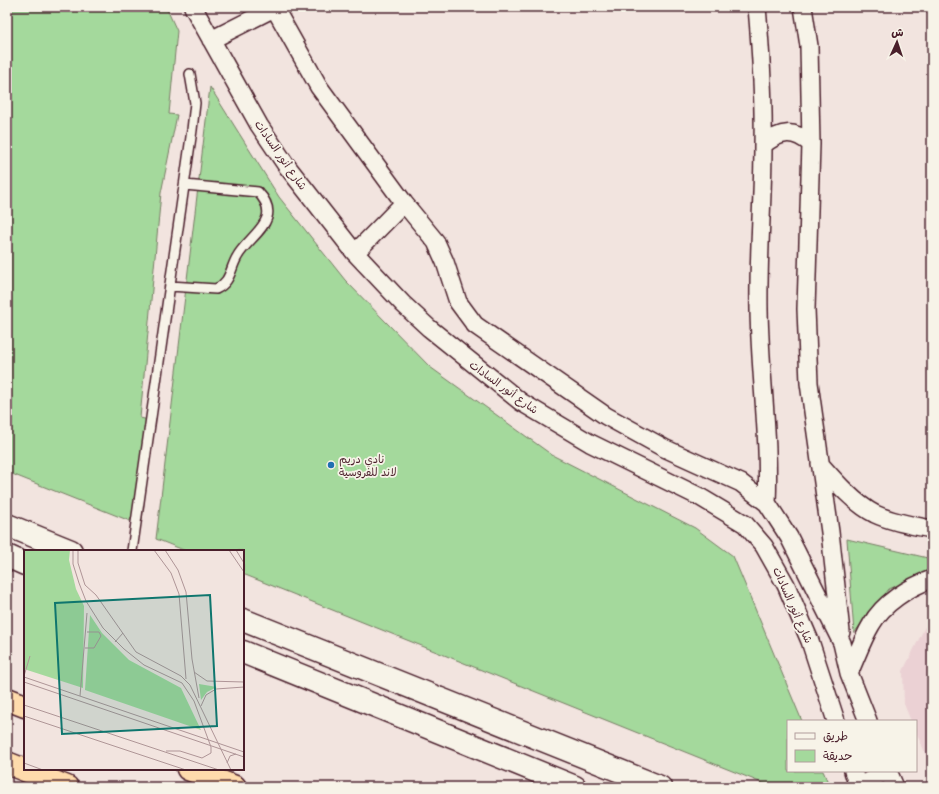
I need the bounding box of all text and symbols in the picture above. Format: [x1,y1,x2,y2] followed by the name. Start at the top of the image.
[877,22,917,62] north arrow
[891,23,904,40] text: ش
[250,116,312,194] street label: شارع أنور السادات
[466,356,542,418] street label: شارع أنور السادات
[339,450,397,480] place label: نادي دريم لاند للفروسية
[326,460,336,470] marker: نادي دريم لاند للفروسية
[24,550,244,770] inset map
[768,564,818,646] street label: شارع أنور السادات
[787,720,917,772] legend
[823,726,848,744] text: طريق
[823,746,852,764] text: حديقة

